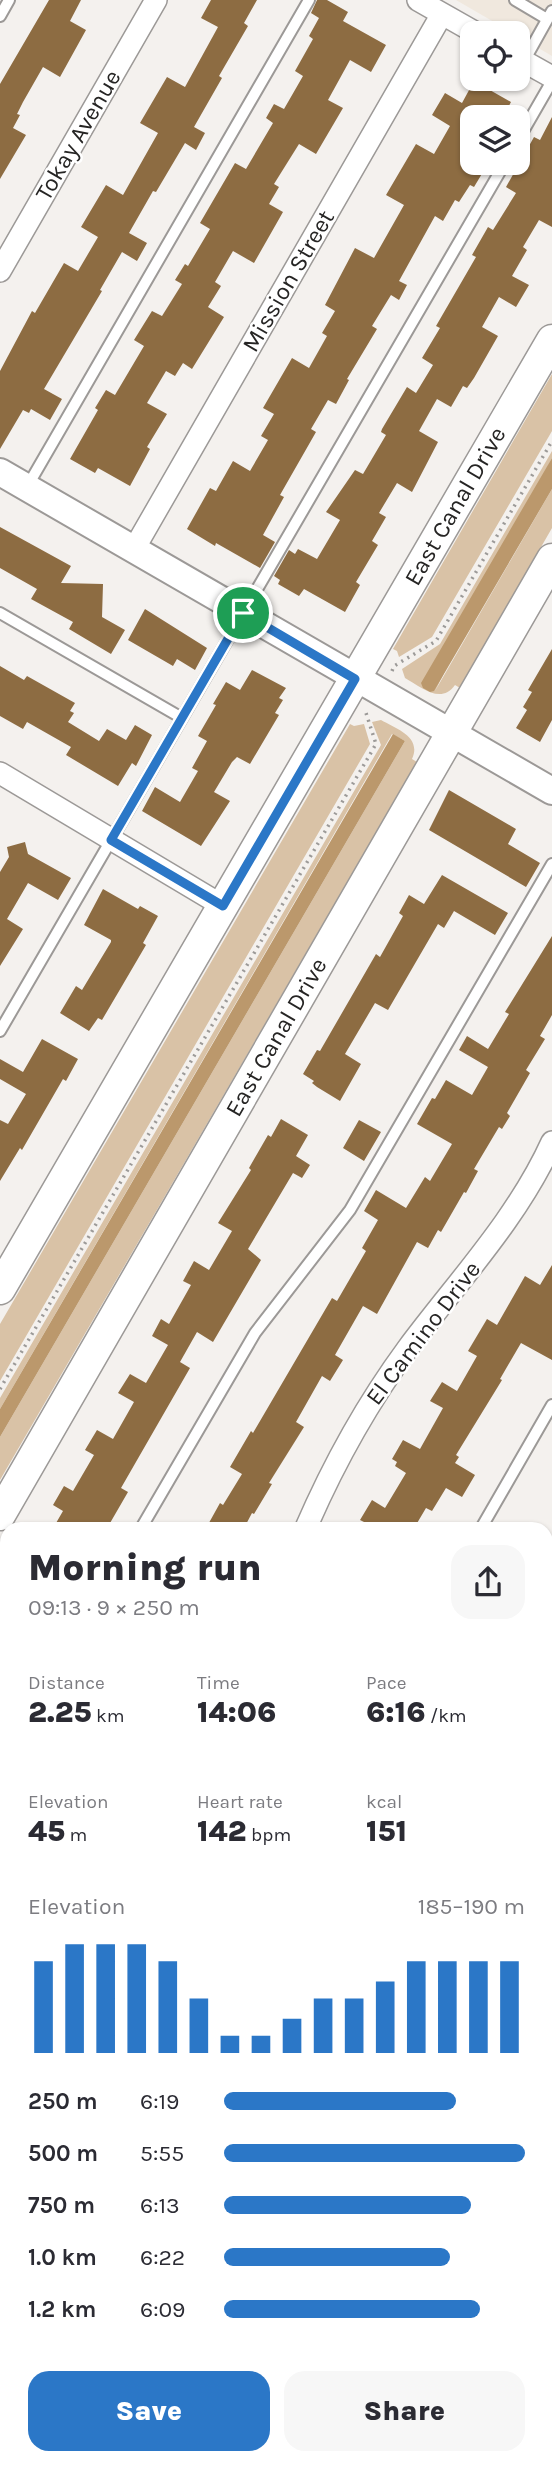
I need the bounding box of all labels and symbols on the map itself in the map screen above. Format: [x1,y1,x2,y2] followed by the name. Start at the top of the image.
[29,65,127,205] street label: Tokay Avenue
[236,205,340,357] street label: Mission Street
[398,422,512,590] street label: East Canal Drive
[213,583,273,643] pin
[219,953,333,1121] street label: East Canal Drive
[360,1256,486,1410] street label: El Camino Drive

